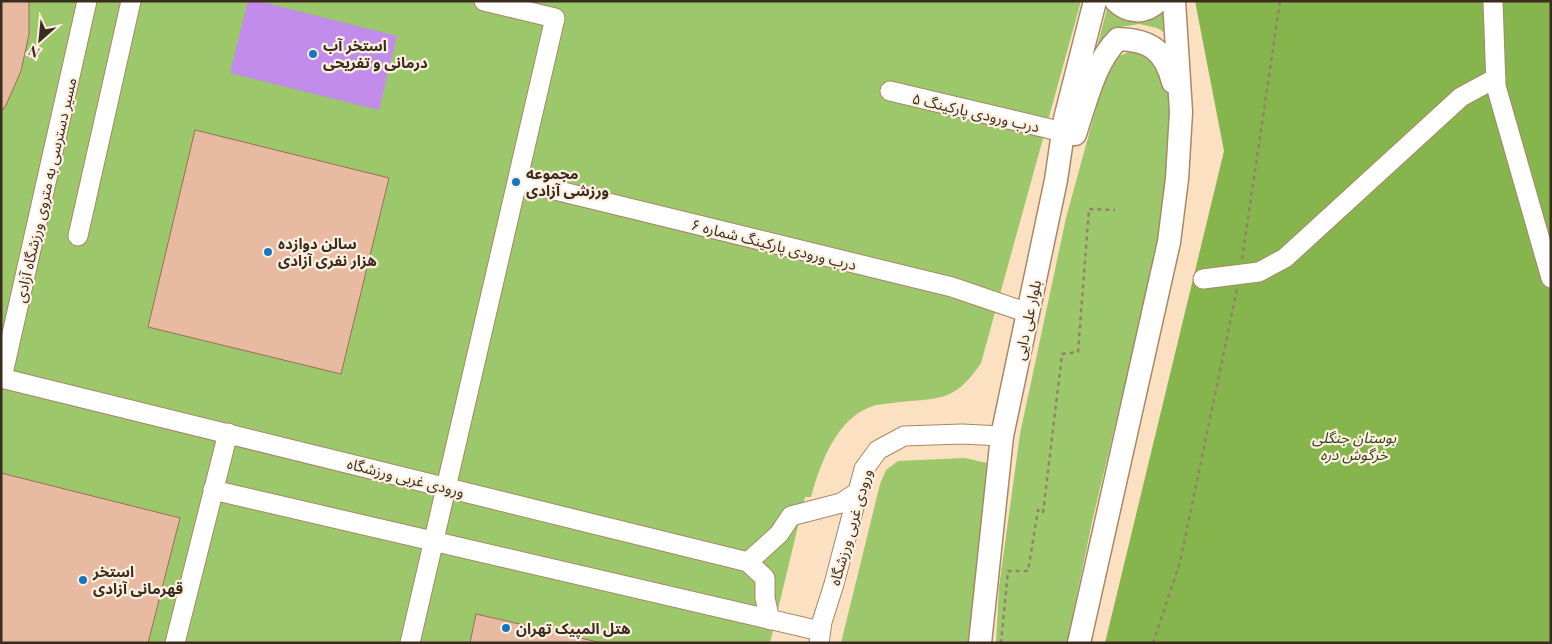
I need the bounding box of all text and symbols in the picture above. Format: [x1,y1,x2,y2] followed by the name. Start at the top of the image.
[15,15,65,65] north arrow
[323,35,428,72] place label: استخر آب درمانی و تفریحی
[25,41,43,63] text: N
[307,48,319,60] marker: استخر آب درمانی و تفریحی
[9,76,81,304] street label: مسیر دسترسی به متروی ورزشگاه آزادی
[910,88,1042,137] street label: درب ورودی پارکینگ ۵
[526,163,609,200] place label: مجموعه ورزشی آزادی
[510,176,522,188] marker: مجموعه ورزشی آزادی
[689,214,859,275] street label: درب ورودی پارکینگ شماره ۶
[278,233,377,270] place label: سالن دوازده هزار نفری آزادی
[262,246,274,258] marker: سالن دوازده هزار نفری آزادی
[1009,278,1045,362] street label: بلوار علی دایی
[1312,427,1397,464] park label: بوستان جنگلی خرگوش دره
[345,453,467,501] street label: ورودی غربی ورزشگاه
[824,467,876,587] street label: ورودی غربی ورزشگاه
[92,561,183,598] place label: استخر قهرمانی آزادی
[77,574,89,586] marker: استخر قهرمانی آزادی
[516,618,631,639] place label: هتل المپیک تهران
[500,622,512,634] marker: هتل المپیک تهران

